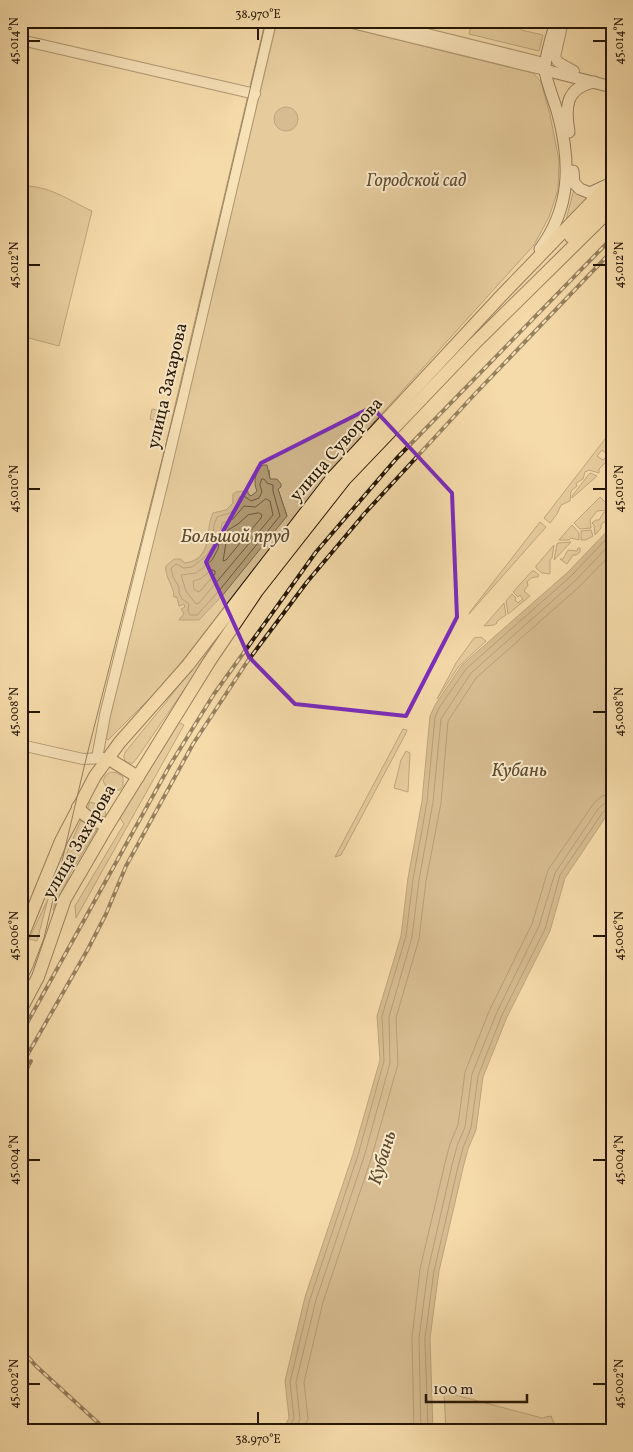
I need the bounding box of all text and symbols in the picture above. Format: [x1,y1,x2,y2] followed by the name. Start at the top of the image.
[235,7,281,23] text: 38.970°E
[7,17,23,65] text: 45.014°N
[612,17,628,65] text: 45.014°N
[366,169,467,194] park label: Городской сад
[7,241,23,288] text: 45.012°N
[612,241,628,288] text: 45.012°N
[141,321,195,451] street label: улица Захарова
[285,392,389,508] street label: улица Суворова
[7,465,23,513] text: 45.010°N
[612,465,628,513] text: 45.010°N
[181,524,290,550] water label: Большой пруд
[7,687,23,737] text: 45.008°N
[612,687,628,737] text: 45.008°N
[491,758,547,784] water label: Кубань
[37,780,123,904] street label: улица Захарова
[7,911,23,961] text: 45.006°N
[612,911,628,961] text: 45.006°N
[362,1128,404,1188] water label: Кубань
[7,1135,23,1185] text: 45.004°N
[612,1135,628,1185] text: 45.004°N
[7,1359,23,1409] text: 45.002°N
[612,1359,628,1409] text: 45.002°N
[426,1372,527,1404] scale bar
[433,1380,473,1401] text: 100 m
[235,1432,281,1448] text: 38.970°E

